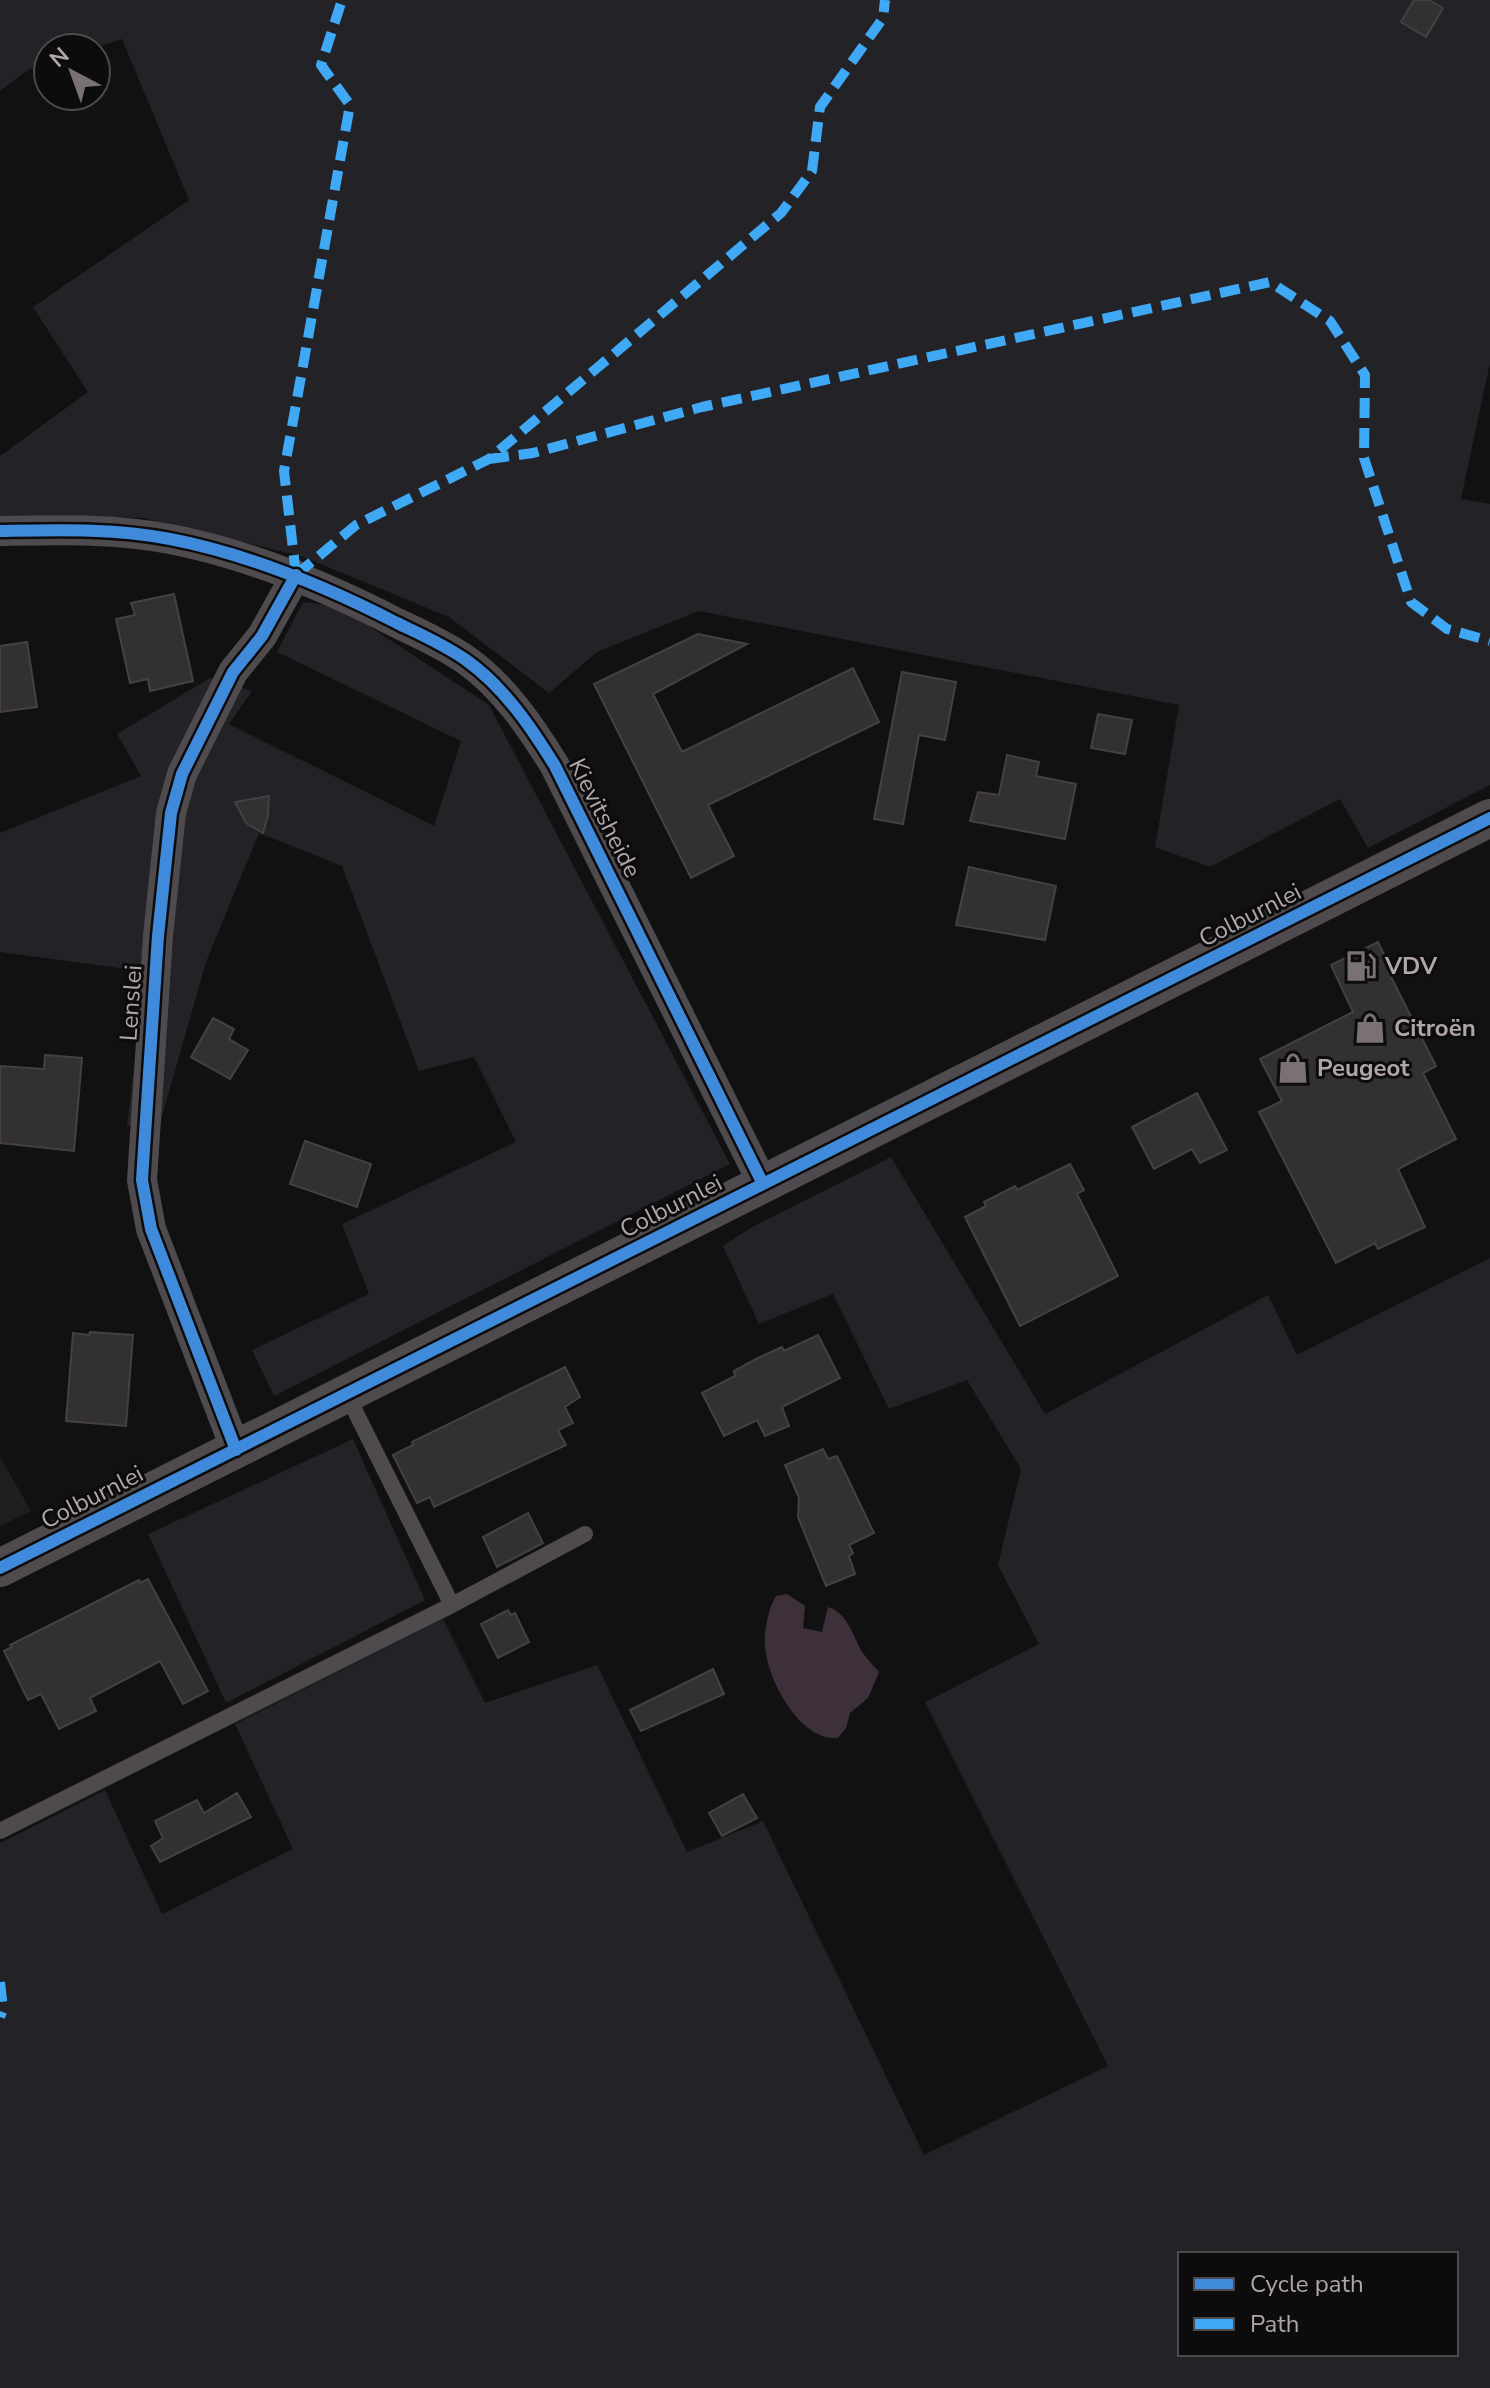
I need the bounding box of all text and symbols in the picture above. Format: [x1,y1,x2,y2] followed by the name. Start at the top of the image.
[32,32,112,112] north arrow
[43,41,76,74] text: N
[561,753,649,883] street label: Kievitsheide
[1193,876,1307,954] street label: Colburnlei
[1344,949,1378,983] fuel station icon: VDV
[1384,950,1438,982] place label: VDV
[112,964,150,1042] street label: Lenslei
[1353,1011,1387,1045] shop icon: Citroën
[1394,1012,1476,1044] place label: Citroën
[1276,1051,1310,1085] shop icon: Peugeot
[1317,1052,1410,1084] place label: Peugeot
[614,1167,728,1245] street label: Colburnlei
[35,1458,149,1536] street label: Colburnlei
[1178,2252,1458,2356] legend
[1250,2268,1364,2300] text: Cycle path
[1250,2308,1299,2340] text: Path

